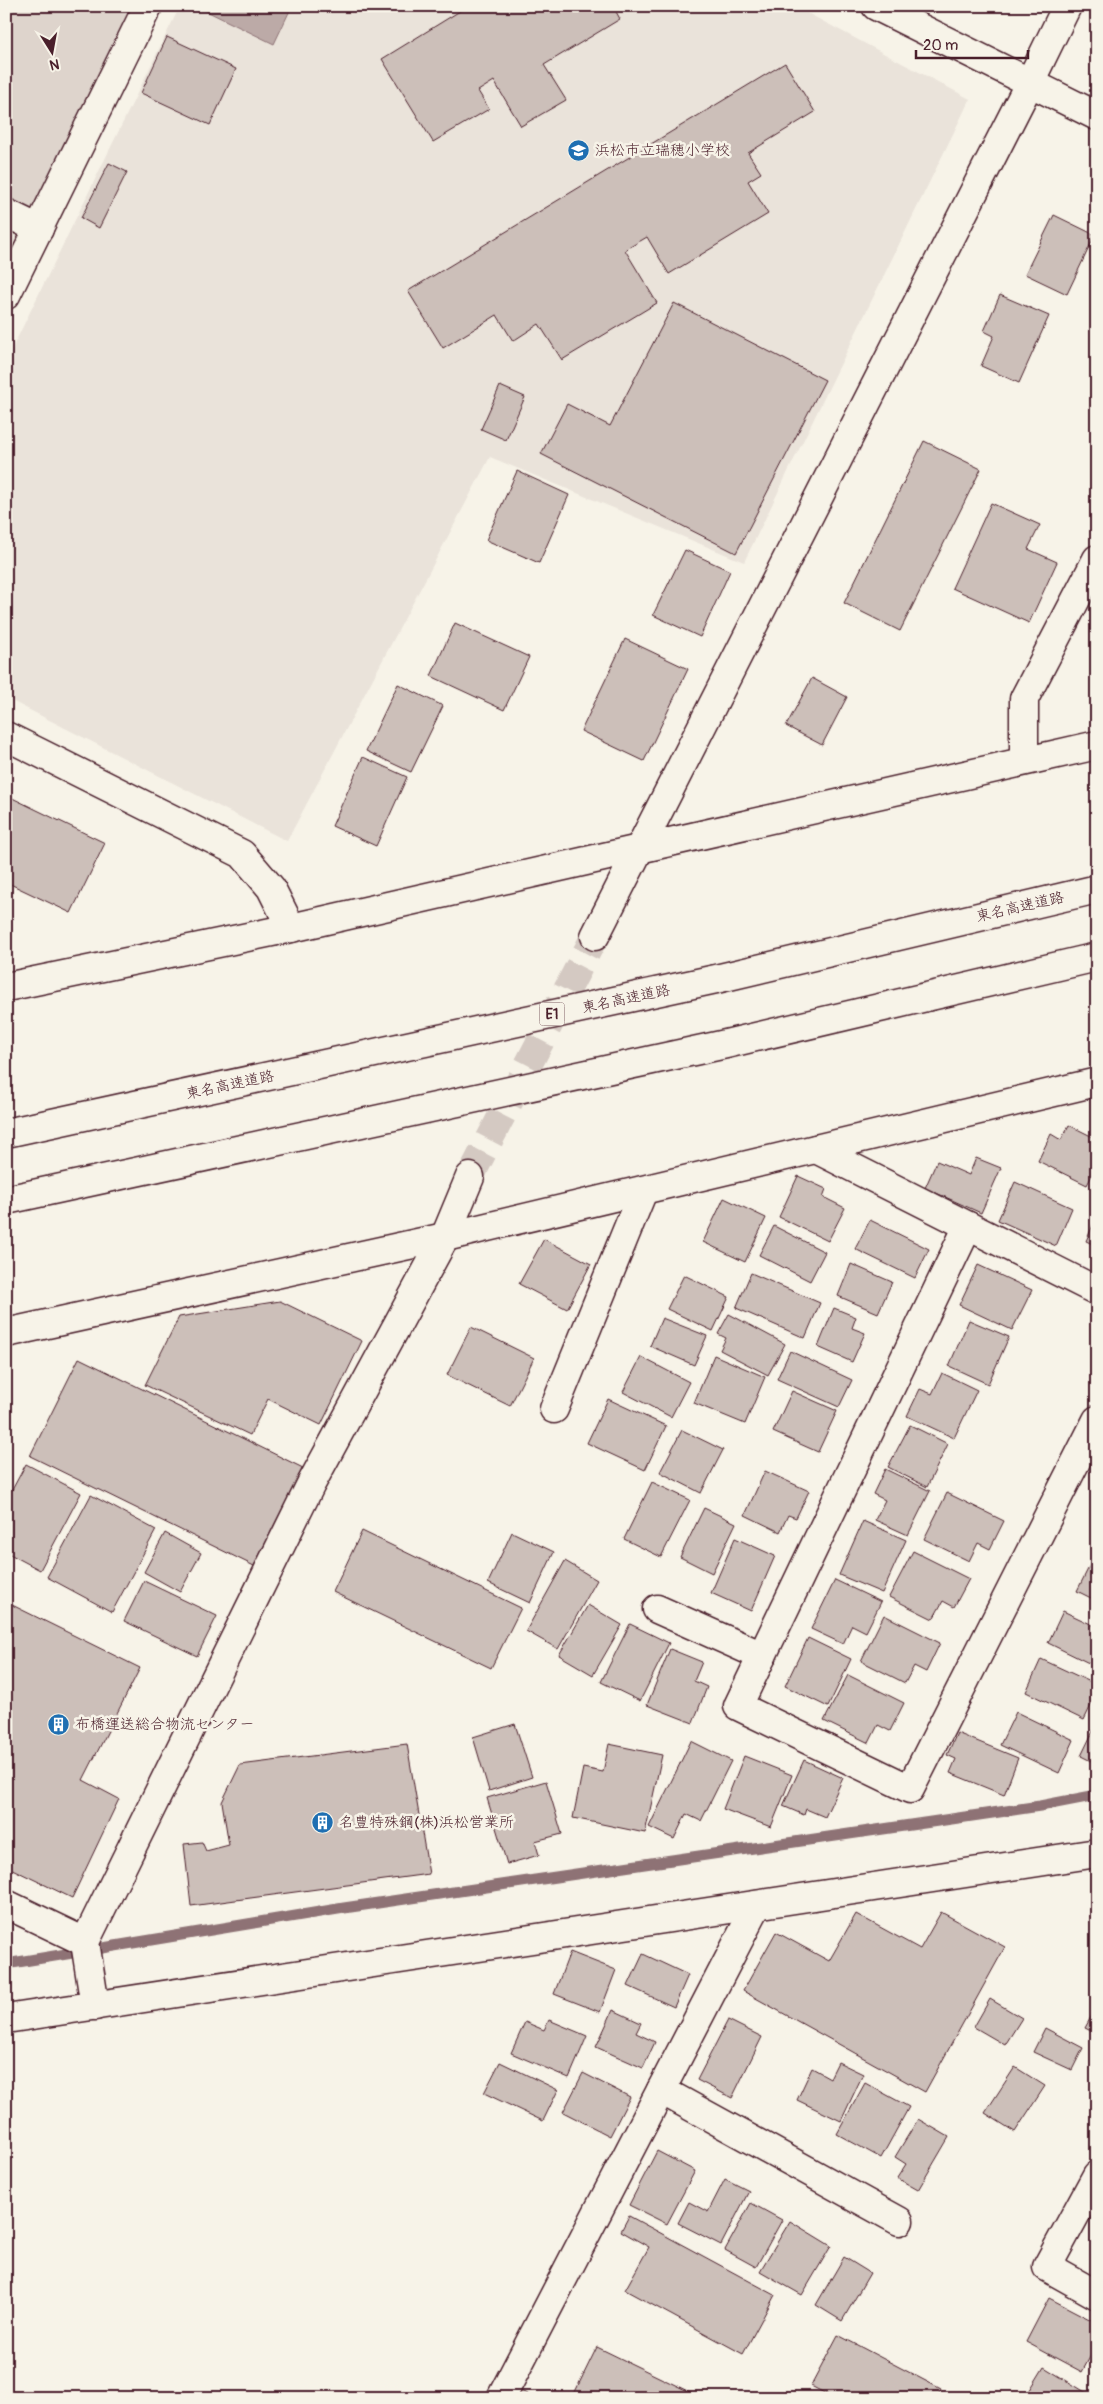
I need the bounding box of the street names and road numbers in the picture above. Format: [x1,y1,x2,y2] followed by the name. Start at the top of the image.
[974,888,1066,926] street label: 東名高速道路
[580,980,672,1018] street label: 東名高速道路
[540,1002,564,1026] road number: E1
[184,1066,276,1104] street label: 東名高速道路

